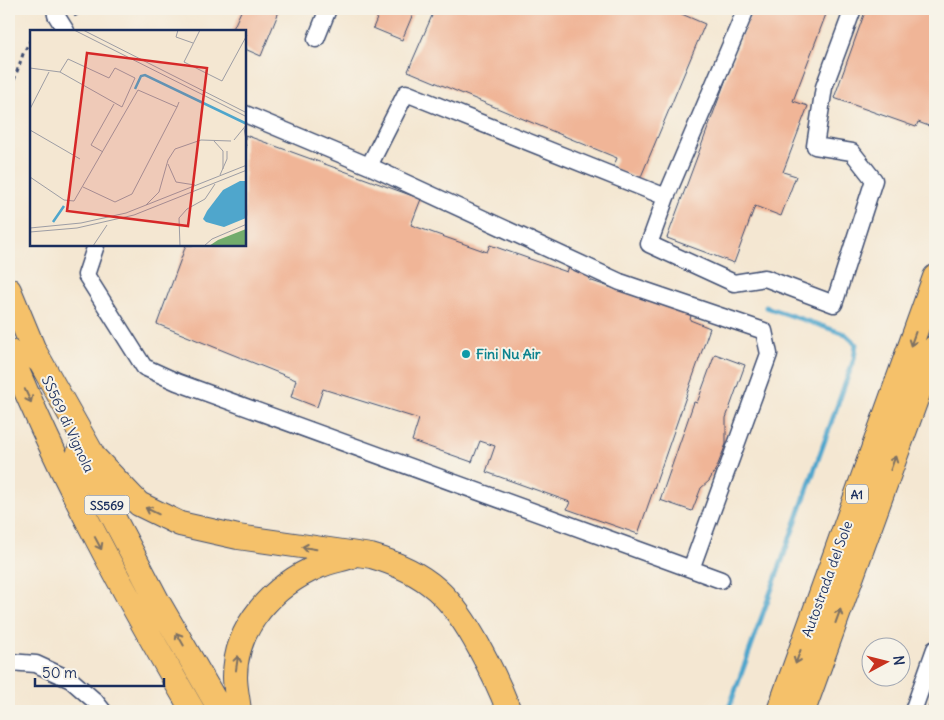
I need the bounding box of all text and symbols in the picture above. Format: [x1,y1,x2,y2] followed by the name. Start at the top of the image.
[30,30,246,246] inset map
[908,331,917,346] one-way arrow
[476,345,541,363] place label: Fini Nu Air
[460,348,472,360] marker: Fini Nu Air
[38,373,98,475] street label: SS569 di Vignola
[23,388,33,403] one-way arrow
[889,456,898,471] one-way arrow
[846,484,868,504] road number: A1
[84,496,130,514] road number: SS569
[145,506,160,515] one-way arrow
[798,518,856,640] street label: Autostrada del Sole
[93,535,103,550] one-way arrow
[302,542,318,552] one-way arrow
[834,609,843,624] one-way arrow
[174,632,184,646] one-way arrow
[862,638,912,688] north arrow
[793,649,802,664] one-way arrow
[35,655,164,687] scale bar
[232,655,242,671] one-way arrow
[889,655,908,666] text: N
[42,663,77,682] text: 50 m

